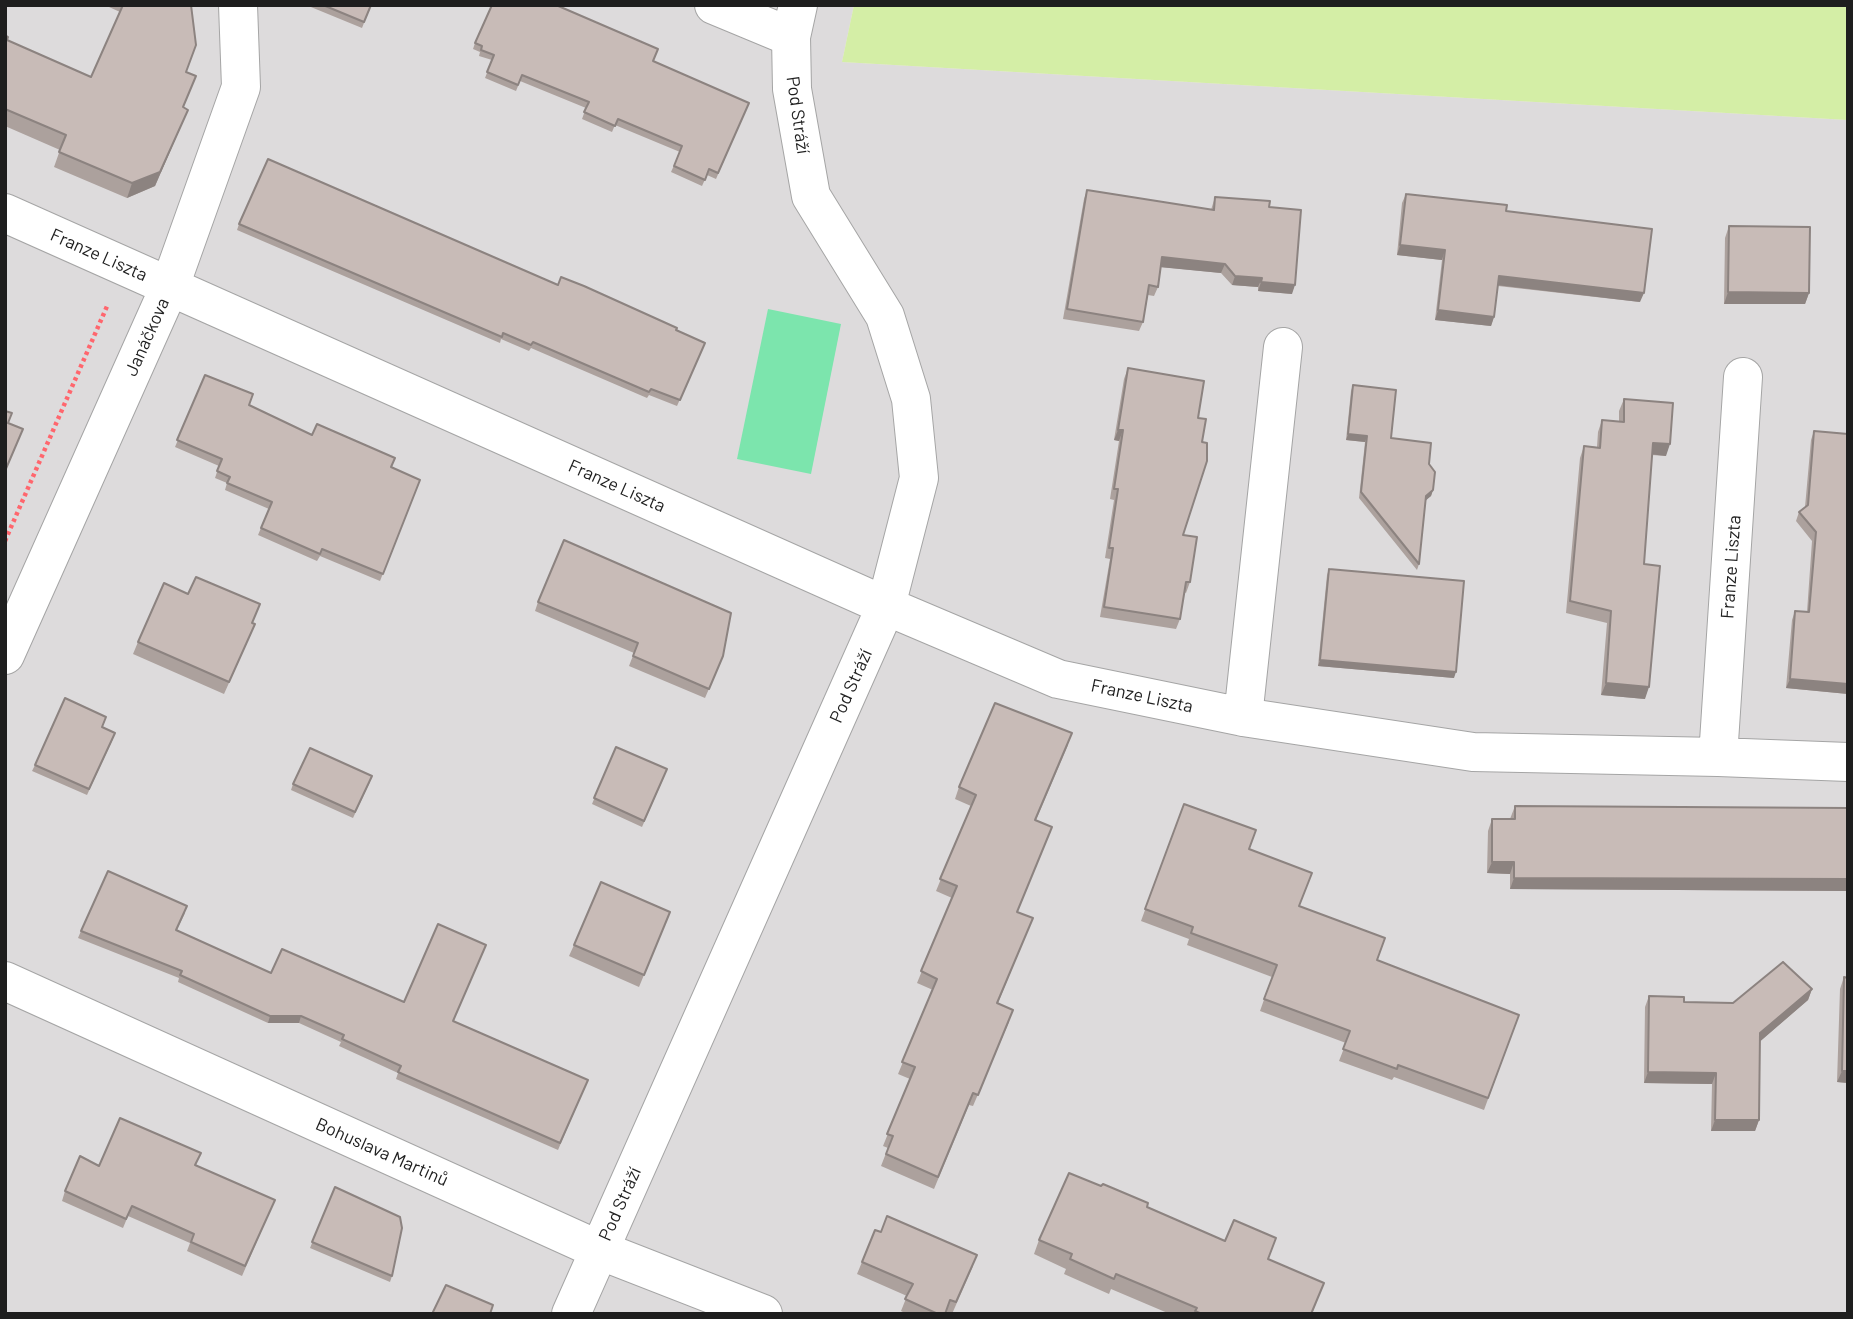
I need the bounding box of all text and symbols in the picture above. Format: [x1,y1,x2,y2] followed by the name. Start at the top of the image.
[782,75,814,155] street label: Pod Stráží
[47,224,151,286] street label: Franze Liszta
[120,295,174,379] street label: Janáčkova
[565,455,669,517] street label: Franze Liszta
[1717,514,1745,620] street label: Franze Liszta
[825,646,877,726] street label: Pod Stráží
[1089,675,1195,717] street label: Franze Liszta
[312,1113,452,1191] street label: Bohuslava Martinů
[594,1164,646,1244] street label: Pod Stráží

